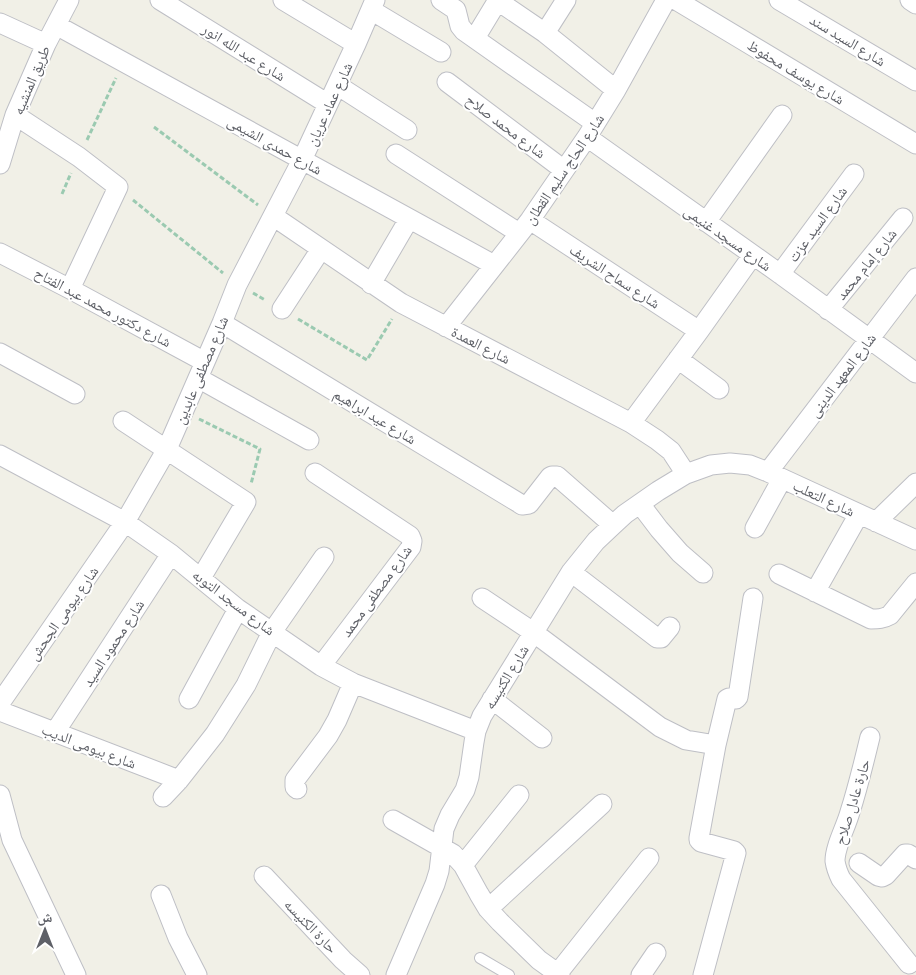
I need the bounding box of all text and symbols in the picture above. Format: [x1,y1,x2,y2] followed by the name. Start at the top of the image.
[806,10,890,71] street label: شارع السيد سند
[197,18,289,86] street label: شارع عبد الله انور
[743,35,848,109] street label: شارع يوسف محفوظ
[8,42,55,118] street label: طريق المنشيه
[301,59,358,149] street label: شارع عماد عريان
[462,90,550,163] street label: شارع محمد صلاح
[520,110,609,229] street label: شارع الحاج سليم القطان
[224,111,326,180] street label: شارع حمدى الشيمى
[783,182,852,266] street label: شارع السيد عزت
[680,201,776,276] street label: شارع مسجد غنيمى
[831,224,901,304] street label: شارع إمام محمد
[565,240,664,313] street label: شارع سماح الشريف
[31,263,175,352] street label: شارع دكتور محمد عبد الفتاح
[170,313,233,427] street label: شارع مصطفى عابدين
[448,322,514,369] street label: شارع العمدة
[804,329,881,421] street label: شارع المعهد الدينى
[330,384,420,449] street label: شارع عيد ابراهيم
[790,475,858,522] street label: شارع التعلب
[336,541,417,641] street label: شارع مصطفى محمد
[24,562,103,664] street label: شارع بيومى الجحش
[188,565,279,640] street label: شارع مسجد التوبه
[78,596,149,691] street label: شارع محمود السيد
[479,641,534,713] street label: شارع الكنيسه
[39,719,139,774] street label: شارع بيومى الديب
[830,756,875,847] street label: حارة عادل صلاح
[280,895,342,958] street label: حارة الكنيسه
[20,905,70,955] north arrow
[38,908,53,926] text: ش

